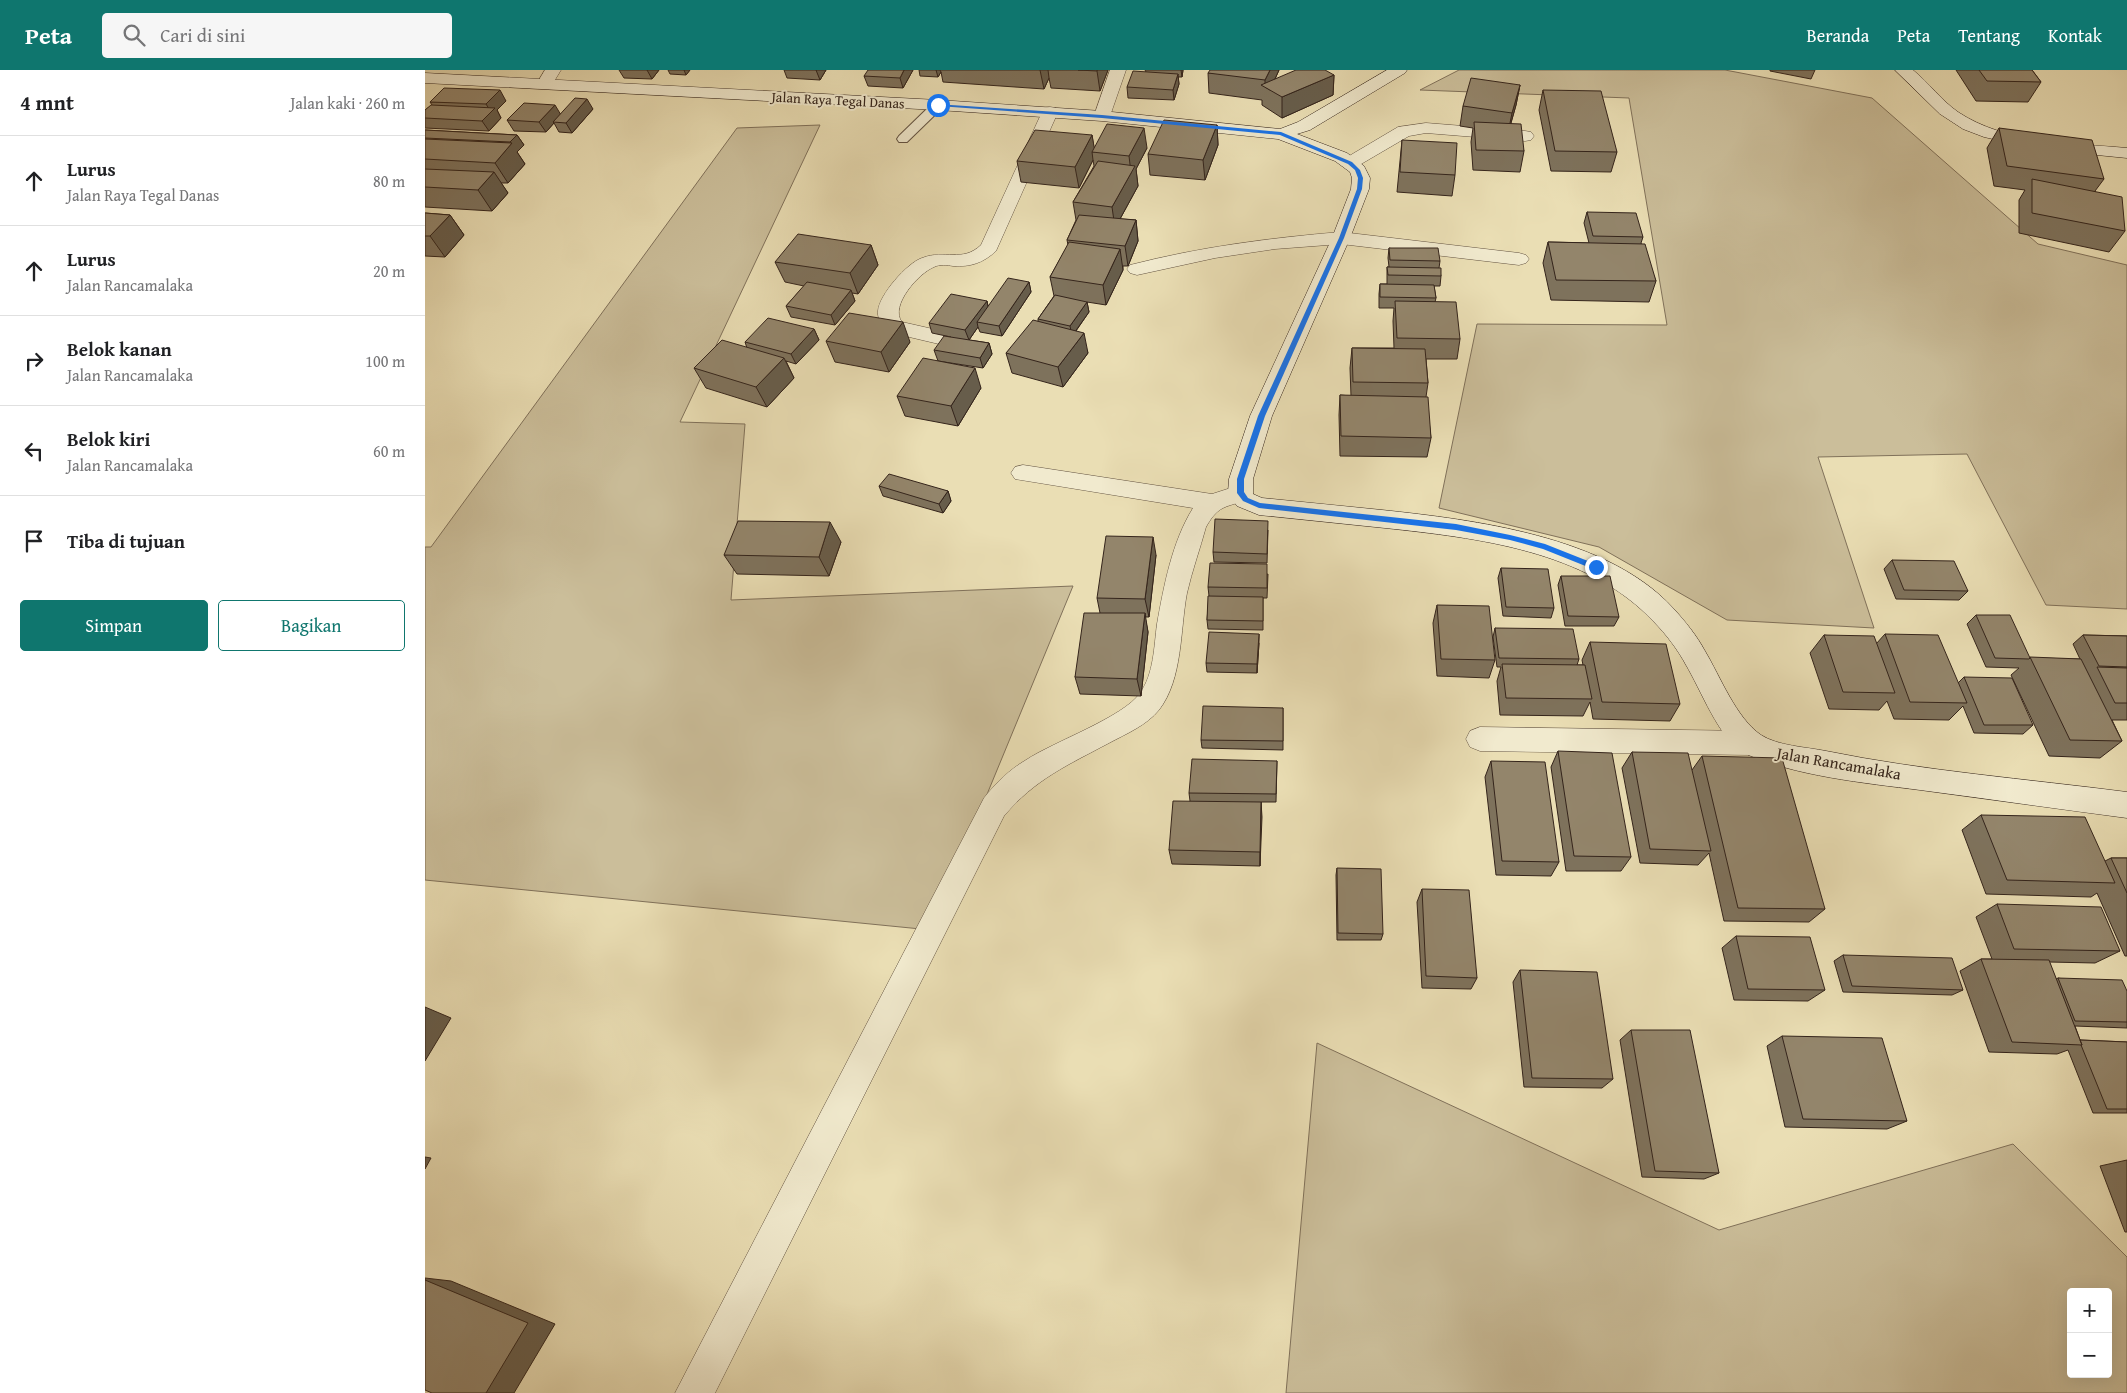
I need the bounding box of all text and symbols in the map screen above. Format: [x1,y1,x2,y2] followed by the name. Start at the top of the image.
[102,13,452,58] search box
[25,18,72,53] text: Peta
[120,21,148,49] icon: search
[160,21,245,49] text: Cari di sini
[1807,22,1869,49] text: Beranda
[1897,22,1930,49] text: Peta
[1958,22,2020,49] text: Tentang
[2048,22,2102,49] text: Kontak
[769,86,905,113] street label: Jalan Raya Tegal Danas
[20,87,74,118] text: 4 mnt
[290,91,405,115] text: Jalan kaki · 260 m
[927,94,950,117] route start
[67,155,116,183] text: Lurus
[20,167,48,195] icon: ahead
[373,169,405,193] text: 80 m
[67,183,219,207] text: Jalan Raya Tegal Danas
[67,245,116,273] text: Lurus
[20,257,48,285] icon: ahead
[373,259,405,283] text: 20 m
[67,273,193,297] text: Jalan Rancamalaka
[67,335,172,363] text: Belok kanan
[20,347,48,375] icon: right
[365,349,405,373] text: 100 m
[67,363,193,387] text: Jalan Rancamalaka
[67,425,150,453] text: Belok kiri
[20,437,48,465] icon: left
[373,439,405,463] text: 60 m
[67,453,193,477] text: Jalan Rancamalaka
[20,527,48,555] icon: arrive
[67,527,185,555] text: Tiba di tujuan
[1585,556,1608,579] route end
[20,600,208,651] button: Simpan
[218,600,405,651] button: Bagikan
[1773,740,1904,786] street label: Jalan Rancamalaka
[2067,1288,2112,1378] map controls
[2067,1288,2112,1333] button: +
[2067,1333,2112,1378] button: −

